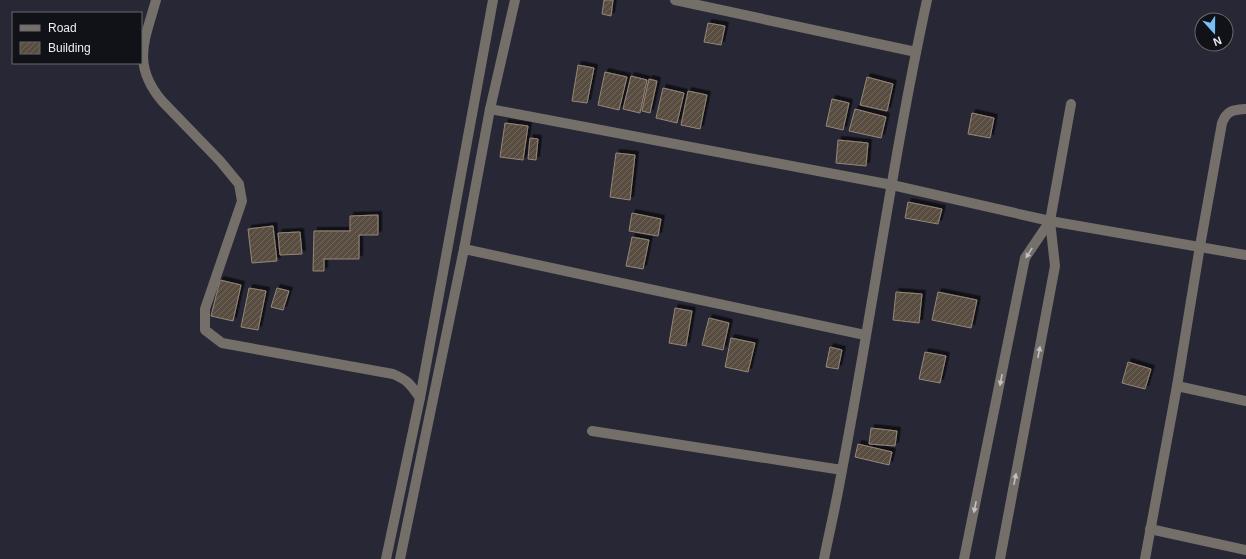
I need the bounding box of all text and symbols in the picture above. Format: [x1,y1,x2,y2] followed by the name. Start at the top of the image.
[12,12,142,64] legend
[1194,12,1234,52] north arrow
[48,21,77,35] text: Road
[1212,34,1223,48] text: N
[48,41,91,55] text: Building
[1025,247,1032,259] one-way arrow
[1036,345,1042,358] one-way arrow
[997,374,1003,386] one-way arrow
[1012,473,1018,485] one-way arrow
[972,501,978,513] one-way arrow

